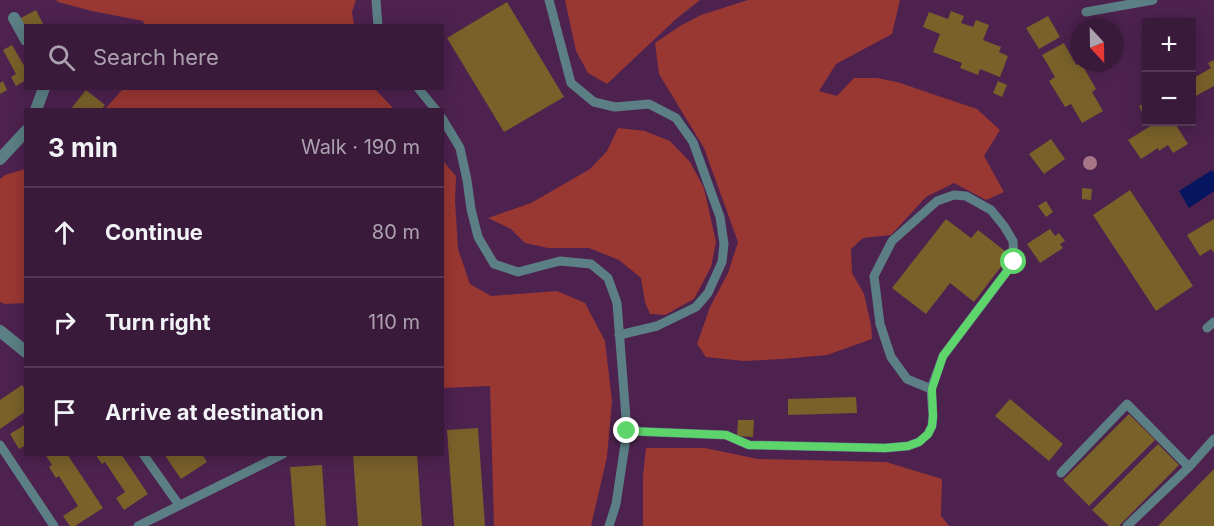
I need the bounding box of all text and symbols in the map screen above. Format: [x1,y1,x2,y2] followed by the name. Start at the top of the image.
[1070,18,1124,72] north arrow
[1142,18,1196,126] map controls
[1142,18,1196,72] button: +
[24,24,444,90] search box
[45,41,78,74] icon: search
[93,44,219,70] text: Search here
[1142,72,1196,126] button: −
[48,132,118,163] text: 3 min
[301,135,420,159] text: Walk · 190 m
[48,216,81,249] icon: ahead
[105,219,203,245] text: Continue
[372,220,420,244] text: 80 m
[1000,248,1026,274] route start
[48,306,81,339] icon: right
[105,309,211,335] text: Turn right
[368,310,420,334] text: 110 m
[48,396,81,429] icon: arrive
[105,399,324,425] text: Arrive at destination
[613,417,639,443] route end

